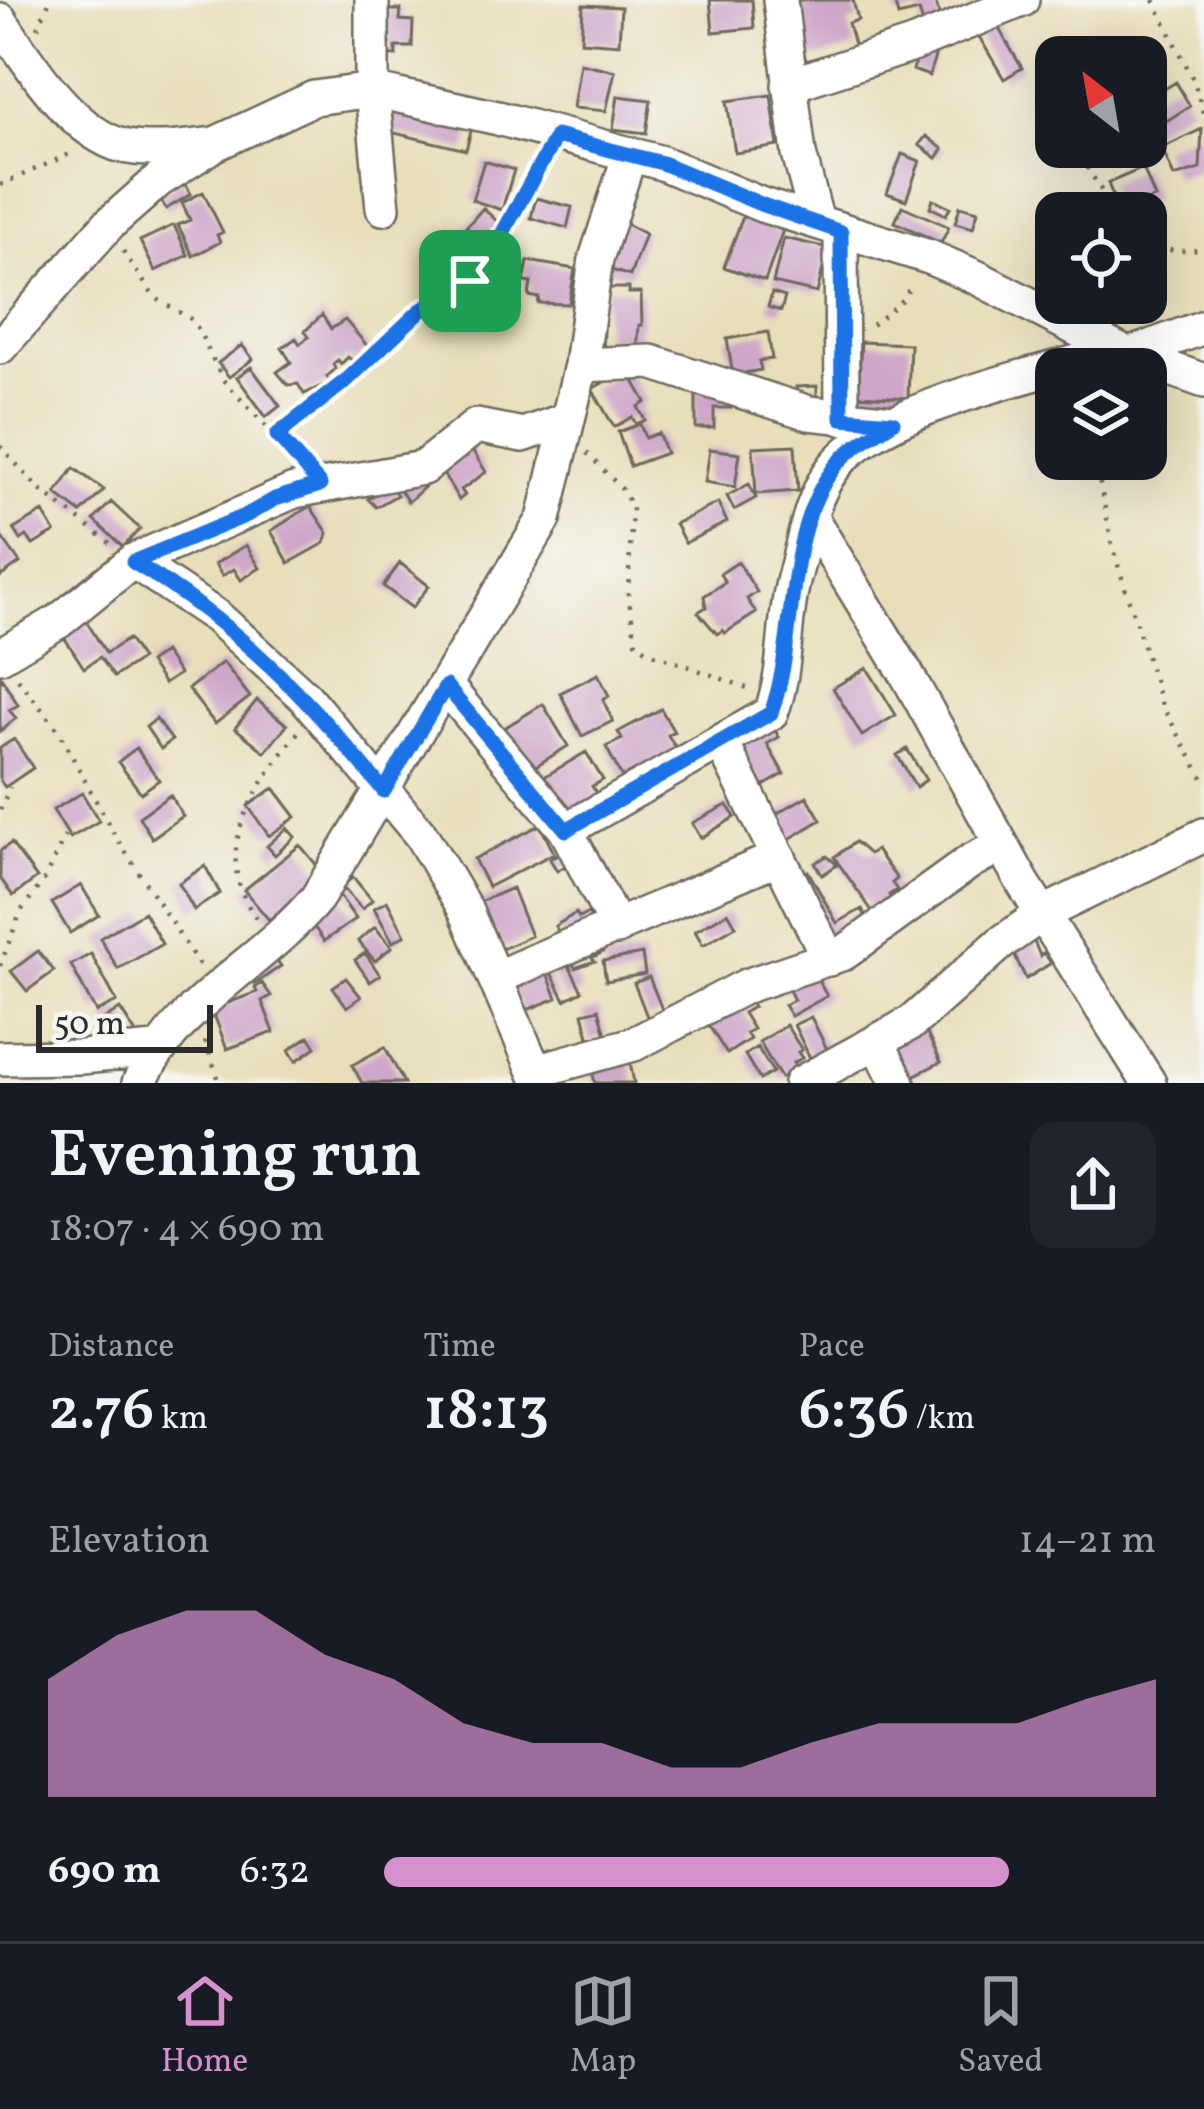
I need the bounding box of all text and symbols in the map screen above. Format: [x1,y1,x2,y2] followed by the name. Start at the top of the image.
[1035,36,1167,168] north arrow
[1035,36,1167,480] map controls
[1035,192,1167,324] button: locate
[419,230,521,332] pin
[437,248,503,314] icon: arrive
[1035,348,1167,480] button: layers
[36,999,213,1052] scale bar
[54,1003,125,1049] text: 50 m
[48,1112,422,1204] text: Evening run
[1030,1122,1156,1248] button: share
[48,1203,325,1257] text: 18:07 · 4 × 690 m
[48,1325,174,1371] text: Distance
[423,1325,496,1371] text: Time
[799,1325,865,1371] text: Pace
[48,1371,154,1454] text: 2.76
[423,1371,549,1454] text: 18:13
[799,1371,909,1454] text: 6:36
[154,1397,208,1443] text: km
[909,1397,975,1443] text: /km
[48,1515,210,1569] text: Elevation
[1019,1515,1156,1569] text: 14–21 m
[48,1845,161,1899] text: 690 m
[240,1845,310,1899] text: 6:32
[161,1968,248,2086] tab: Home
[570,1968,636,2086] tab: Map
[958,1968,1043,2086] tab: Saved

